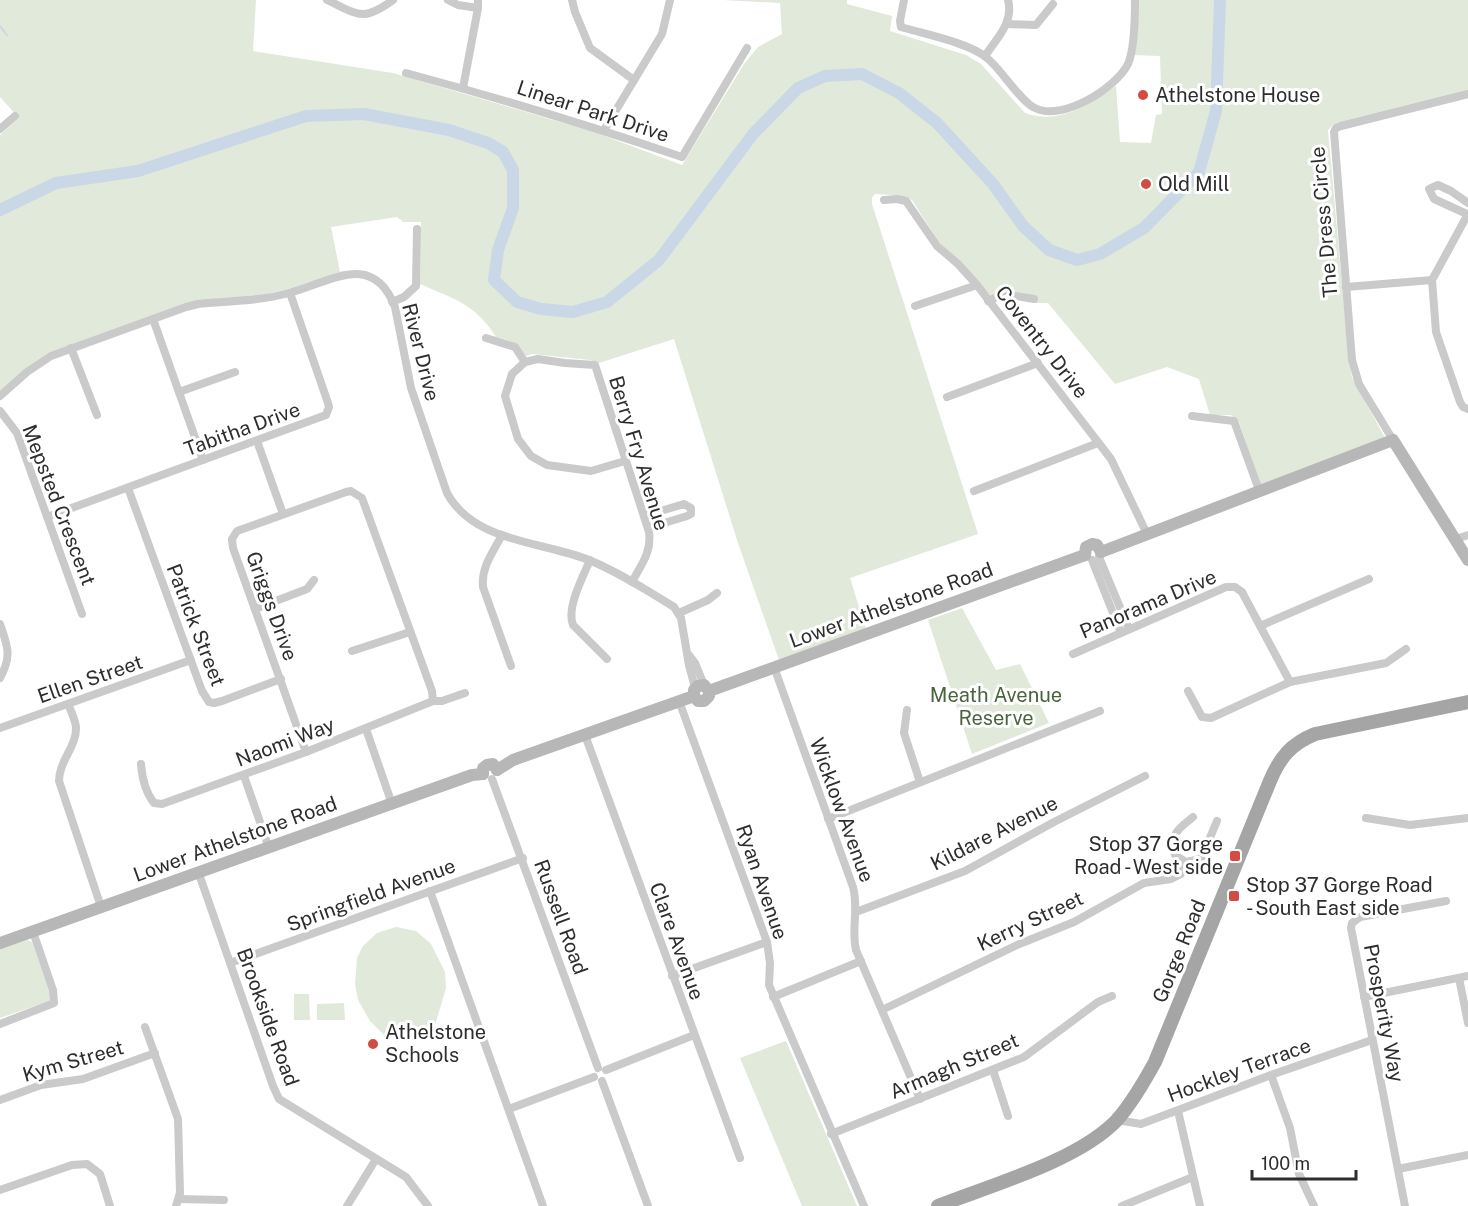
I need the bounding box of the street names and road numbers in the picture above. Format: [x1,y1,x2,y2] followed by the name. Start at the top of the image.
[514,75,672,147] street label: Linear Park Drive
[1305,146,1343,298] street label: The Dress Circle
[991,281,1093,403] street label: Coventry Drive
[397,301,445,403] street label: River Drive
[604,373,674,533] street label: Berry Fry Avenue
[181,397,303,461] street label: Tabitha Drive
[17,421,101,589] street label: Mepsted Crescent
[241,548,303,664] street label: Griggs Drive
[786,557,996,653] street label: Lower Athelstone Road
[162,560,230,690] street label: Patrick Street
[1076,564,1220,644] street label: Panorama Drive
[34,650,146,708] street label: Ellen Street
[232,712,338,772] street label: Naomi Way
[805,735,879,885] street label: Wicklow Avenue
[130,791,340,887] street label: Lower Athelstone Road
[926,791,1062,875] street label: Kildare Avenue
[731,821,793,943] street label: Ryan Avenue
[283,853,459,937] street label: Springfield Avenue
[529,856,593,978] street label: Russell Road
[645,879,709,1003] street label: Clare Avenue
[973,886,1087,956] street label: Kerry Street
[1147,896,1211,1006] street label: Gorge Road
[1359,942,1409,1084] street label: Prosperity Way
[232,945,304,1089] street label: Brookside Road
[886,1028,1022,1104] street label: Armagh Street
[1164,1033,1314,1107] street label: Hockley Terrace
[20,1035,126,1087] street label: Kym Street

